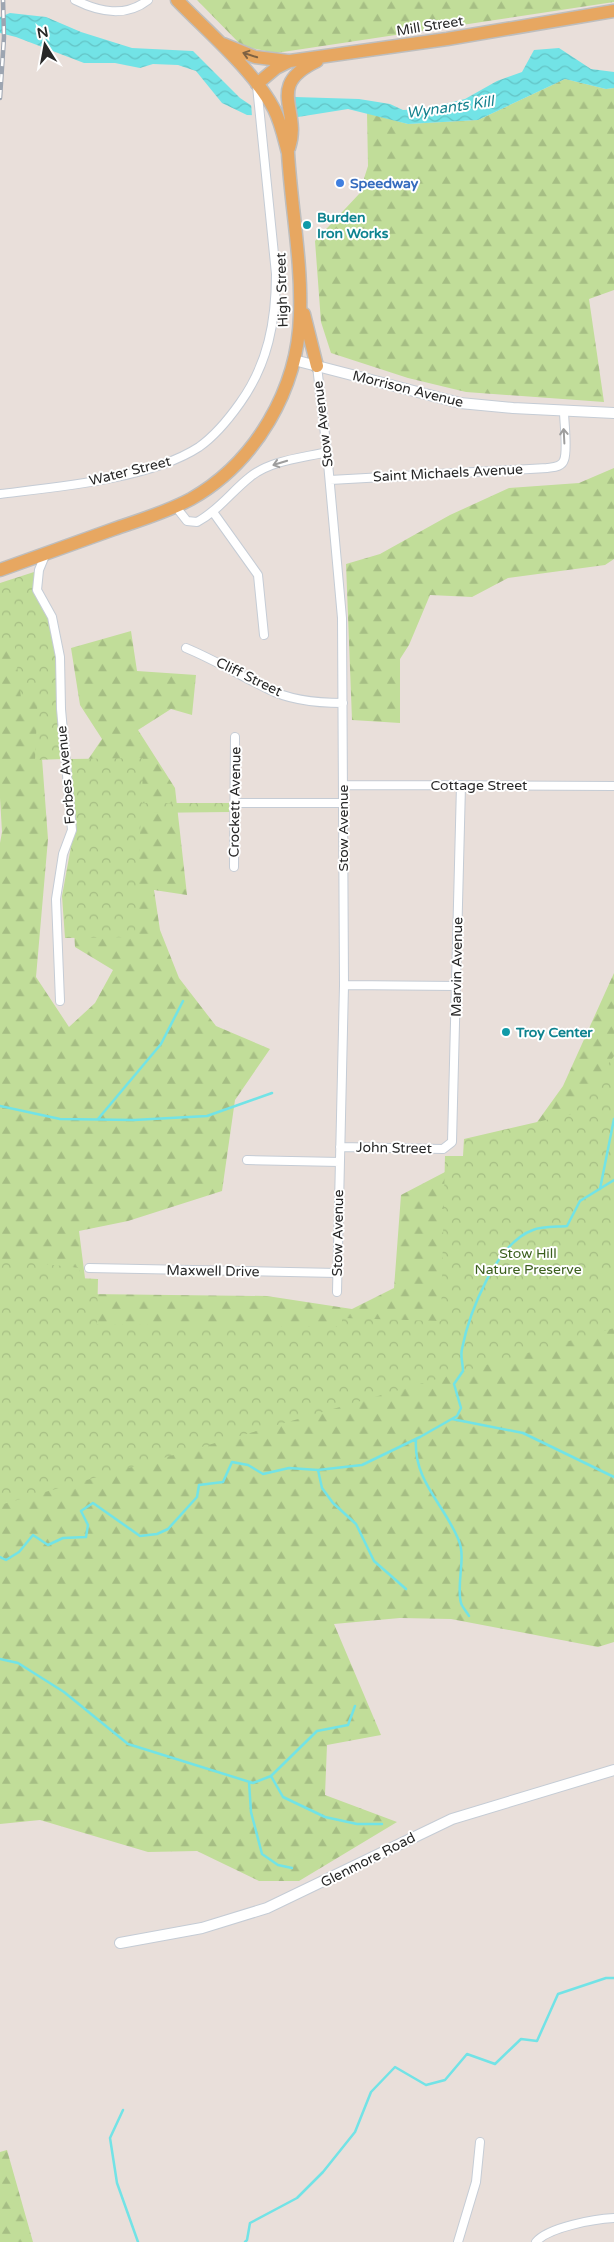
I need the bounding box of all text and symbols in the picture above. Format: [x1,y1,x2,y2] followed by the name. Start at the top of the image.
[395,12,465,40] street label: Mill Street
[20,20,70,70] north arrow
[35,23,50,42] text: N
[243,50,259,59] one-way arrow
[405,92,497,122] water label: Wynants Kill
[350,175,419,192] place label: Speedway
[334,177,346,189] marker: Speedway
[317,209,389,242] place label: Burden Iron Works
[301,219,313,231] marker: Burden Iron Works
[272,252,292,328] street label: High Street
[351,367,465,411] street label: Morrison Avenue
[309,380,337,468] street label: Stow Avenue
[560,428,569,444] one-way arrow
[87,452,173,489] street label: Water Street
[272,459,288,469] one-way arrow
[373,461,523,485] street label: Saint Michaels Avenue
[213,654,285,701] street label: Cliff Street
[53,725,79,825] street label: Forbes Avenue
[226,746,244,857] street label: Crockett Avenue
[431,777,528,794] street label: Cottage Street
[335,785,352,871] street label: Stow Avenue
[448,917,466,1017] street label: Marvin Avenue
[515,1024,593,1041] place label: Troy Center
[500,1026,512,1038] marker: Troy Center
[356,1139,433,1157] street label: John Street
[329,1189,347,1277] street label: Stow Avenue
[474,1245,582,1278] park label: Stow Hill Nature Preserve
[166,1262,260,1280] street label: Maxwell Drive
[318,1829,418,1891] street label: Glenmore Road

